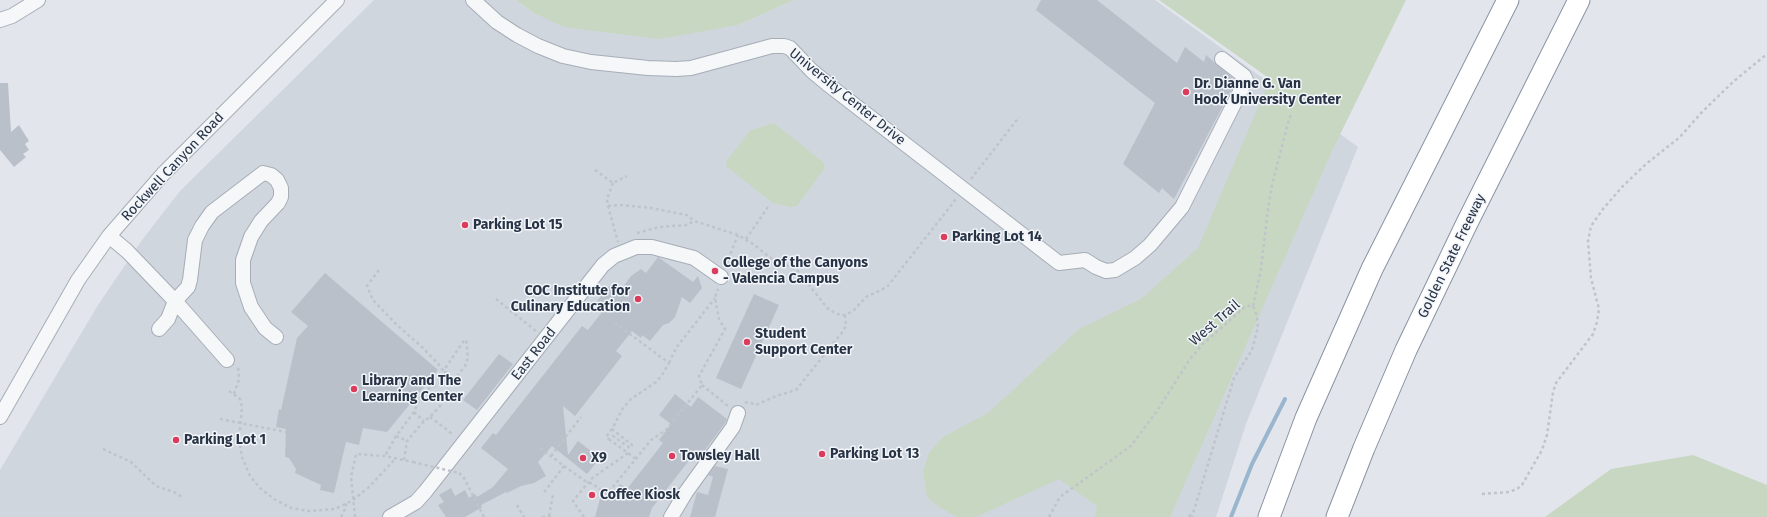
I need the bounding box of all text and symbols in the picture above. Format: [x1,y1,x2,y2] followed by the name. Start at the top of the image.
[785,45,909,149] street label: University Center Drive
[1194,76,1341,108] place label: Dr. Dianne G. Van Hook University Center
[1181,87,1191,97] marker: Dr. Dianne G. Van Hook University Center
[118,109,228,225] street label: Rockwell Canyon Road
[1415,191,1489,321] street label: Golden State Freeway
[473,217,562,233] place label: Parking Lot 15
[460,220,470,230] marker: Parking Lot 15
[952,229,1042,245] place label: Parking Lot 14
[939,232,949,242] marker: Parking Lot 14
[723,255,868,288] place label: College of the Canyons - Valencia Campus
[710,266,720,276] marker: College of the Canyons - Valencia Campus
[511,283,630,316] place label: COC Institute for Culinary Education
[633,294,643,304] marker: COC Institute for Culinary Education
[1186,296,1244,350] street label: West Trail
[508,324,560,384] street label: East Road
[755,326,852,358] place label: Student Support Center
[742,337,752,347] marker: Student Support Center
[362,373,463,406] place label: Library and The Learning Center
[349,384,359,394] marker: Library and The Learning Center
[184,432,266,448] place label: Parking Lot 1
[171,435,181,445] marker: Parking Lot 1
[830,446,919,462] place label: Parking Lot 13
[680,448,760,464] place label: Towsley Hall
[817,449,827,459] marker: Parking Lot 13
[591,450,607,466] place label: X9
[667,451,677,461] marker: Towsley Hall
[578,453,588,463] marker: X9
[600,487,680,503] place label: Coffee Kiosk
[587,490,597,500] marker: Coffee Kiosk

